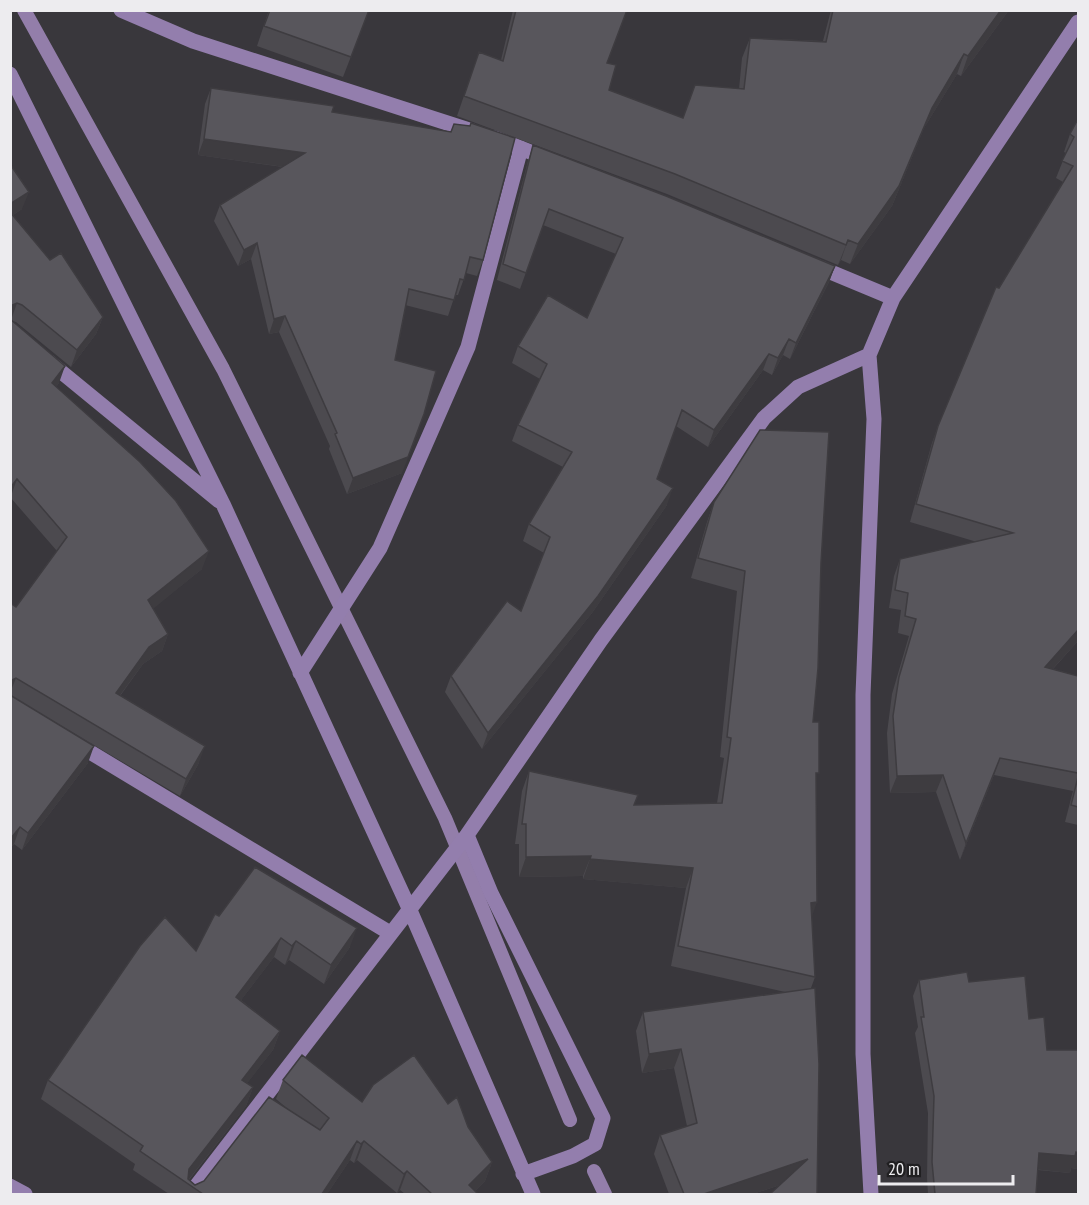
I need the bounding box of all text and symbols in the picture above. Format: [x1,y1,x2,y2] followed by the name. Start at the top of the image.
[879,1148,1012,1186] scale bar
[888,1157,920,1180] text: 20 m

